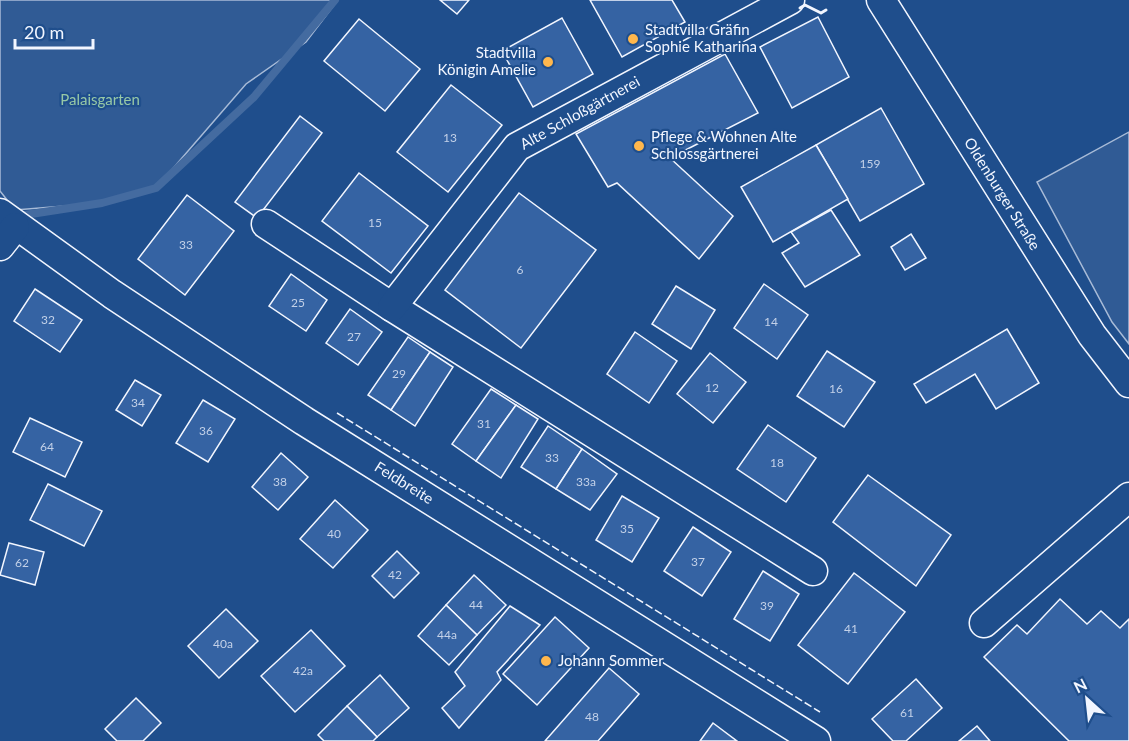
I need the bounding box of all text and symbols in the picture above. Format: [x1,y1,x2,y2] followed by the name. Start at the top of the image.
[15,12,93,50] scale bar
[645,20,757,55] place label: Stadtvilla Gräfin Sophie Katharina
[24,21,64,43] text: 20 m
[626,32,640,46] marker: Stadtvilla Gräfin Sophie Katharina
[438,43,536,78] place label: Stadtvilla Königin Amelie
[541,55,555,69] marker: Stadtvilla Königin Amelie
[516,72,643,153] street label: Alte Schloßgärtnerei
[60,90,140,108] park label: Palaisgarten
[651,127,797,162] place label: Pflege & Wohnen Alte Schlossgärtnerei
[443,130,457,145] house number: 13
[961,134,1045,253] street label: Oldenburger Straße
[632,139,646,153] marker: Pflege & Wohnen Alte Schlossgärtnerei
[860,156,880,171] house number: 159
[368,215,382,230] house number: 15
[179,237,193,252] house number: 33
[517,262,524,277] house number: 6
[291,295,305,310] house number: 25
[41,312,55,327] house number: 32
[764,314,778,329] house number: 14
[347,329,361,344] house number: 27
[392,366,406,381] house number: 29
[705,380,719,395] house number: 12
[829,381,843,396] house number: 16
[131,395,145,410] house number: 34
[477,416,491,431] house number: 31
[199,423,213,438] house number: 36
[40,439,54,454] house number: 64
[545,450,559,465] house number: 33
[770,455,784,470] house number: 18
[372,457,437,507] street label: Feldbreite
[273,474,287,489] house number: 38
[576,474,596,489] house number: 33a
[620,521,634,536] house number: 35
[327,526,341,541] house number: 40
[691,554,705,569] house number: 37
[15,555,29,570] house number: 62
[388,567,402,582] house number: 42
[469,597,483,612] house number: 44
[760,598,774,613] house number: 39
[844,621,858,636] house number: 41
[437,627,457,642] house number: 44a
[213,636,233,651] house number: 40a
[558,651,664,669] place label: Johann Sommer
[539,654,553,668] marker: Johann Sommer
[293,663,313,678] house number: 42a
[1057,669,1117,729] north arrow
[1070,674,1090,696] text: N
[900,705,914,720] house number: 61
[585,709,599,724] house number: 48

